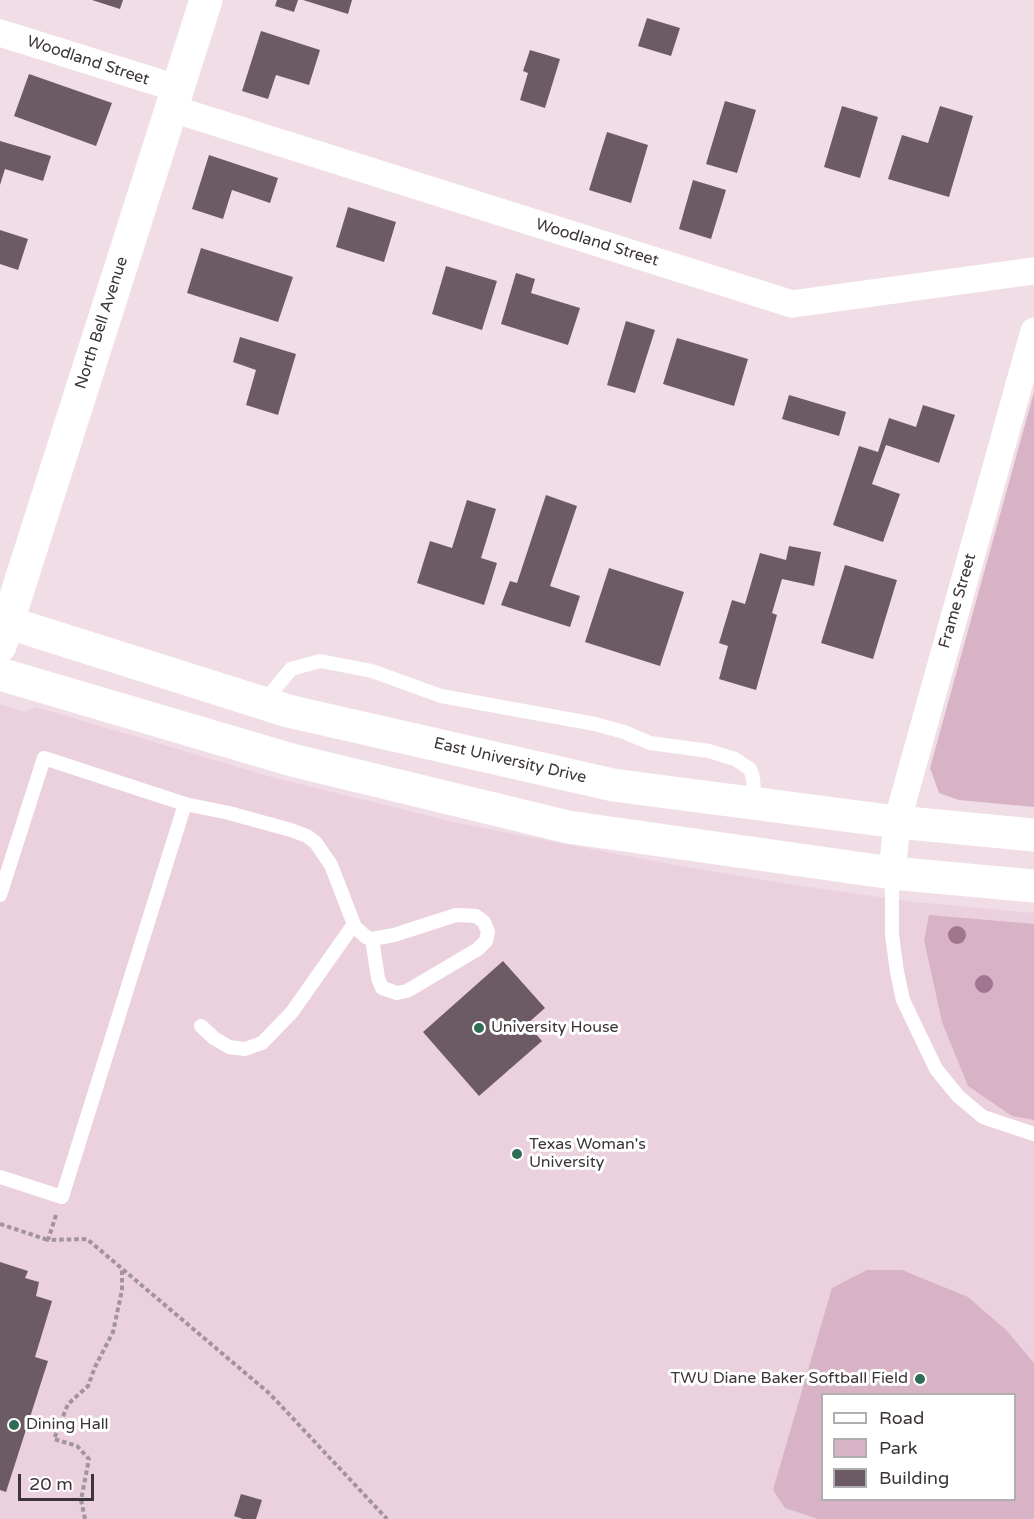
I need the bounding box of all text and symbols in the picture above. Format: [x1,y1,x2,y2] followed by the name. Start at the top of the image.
[24,32,152,90] street label: Woodland Street
[533,215,661,271] street label: Woodland Street
[72,254,132,392] street label: North Bell Avenue
[935,551,981,651] street label: Frame Street
[432,734,588,788] street label: East University Drive
[491,1018,619,1038] place label: University House
[472,1021,486,1035] marker: University House
[529,1135,646,1173] place label: Texas Woman's University
[510,1147,524,1161] marker: Texas Woman's University
[671,1369,908,1389] place label: TWU Diane Baker Softball Field
[913,1372,927,1386] marker: TWU Diane Baker Softball Field
[821,1393,1016,1501] legend
[879,1407,924,1429] text: Road
[26,1415,109,1435] place label: Dining Hall
[7,1418,21,1432] marker: Dining Hall
[879,1437,917,1459] text: Park
[21,1462,98,1500] scale bar
[879,1467,949,1489] text: Building
[29,1473,73,1495] text: 20 m

